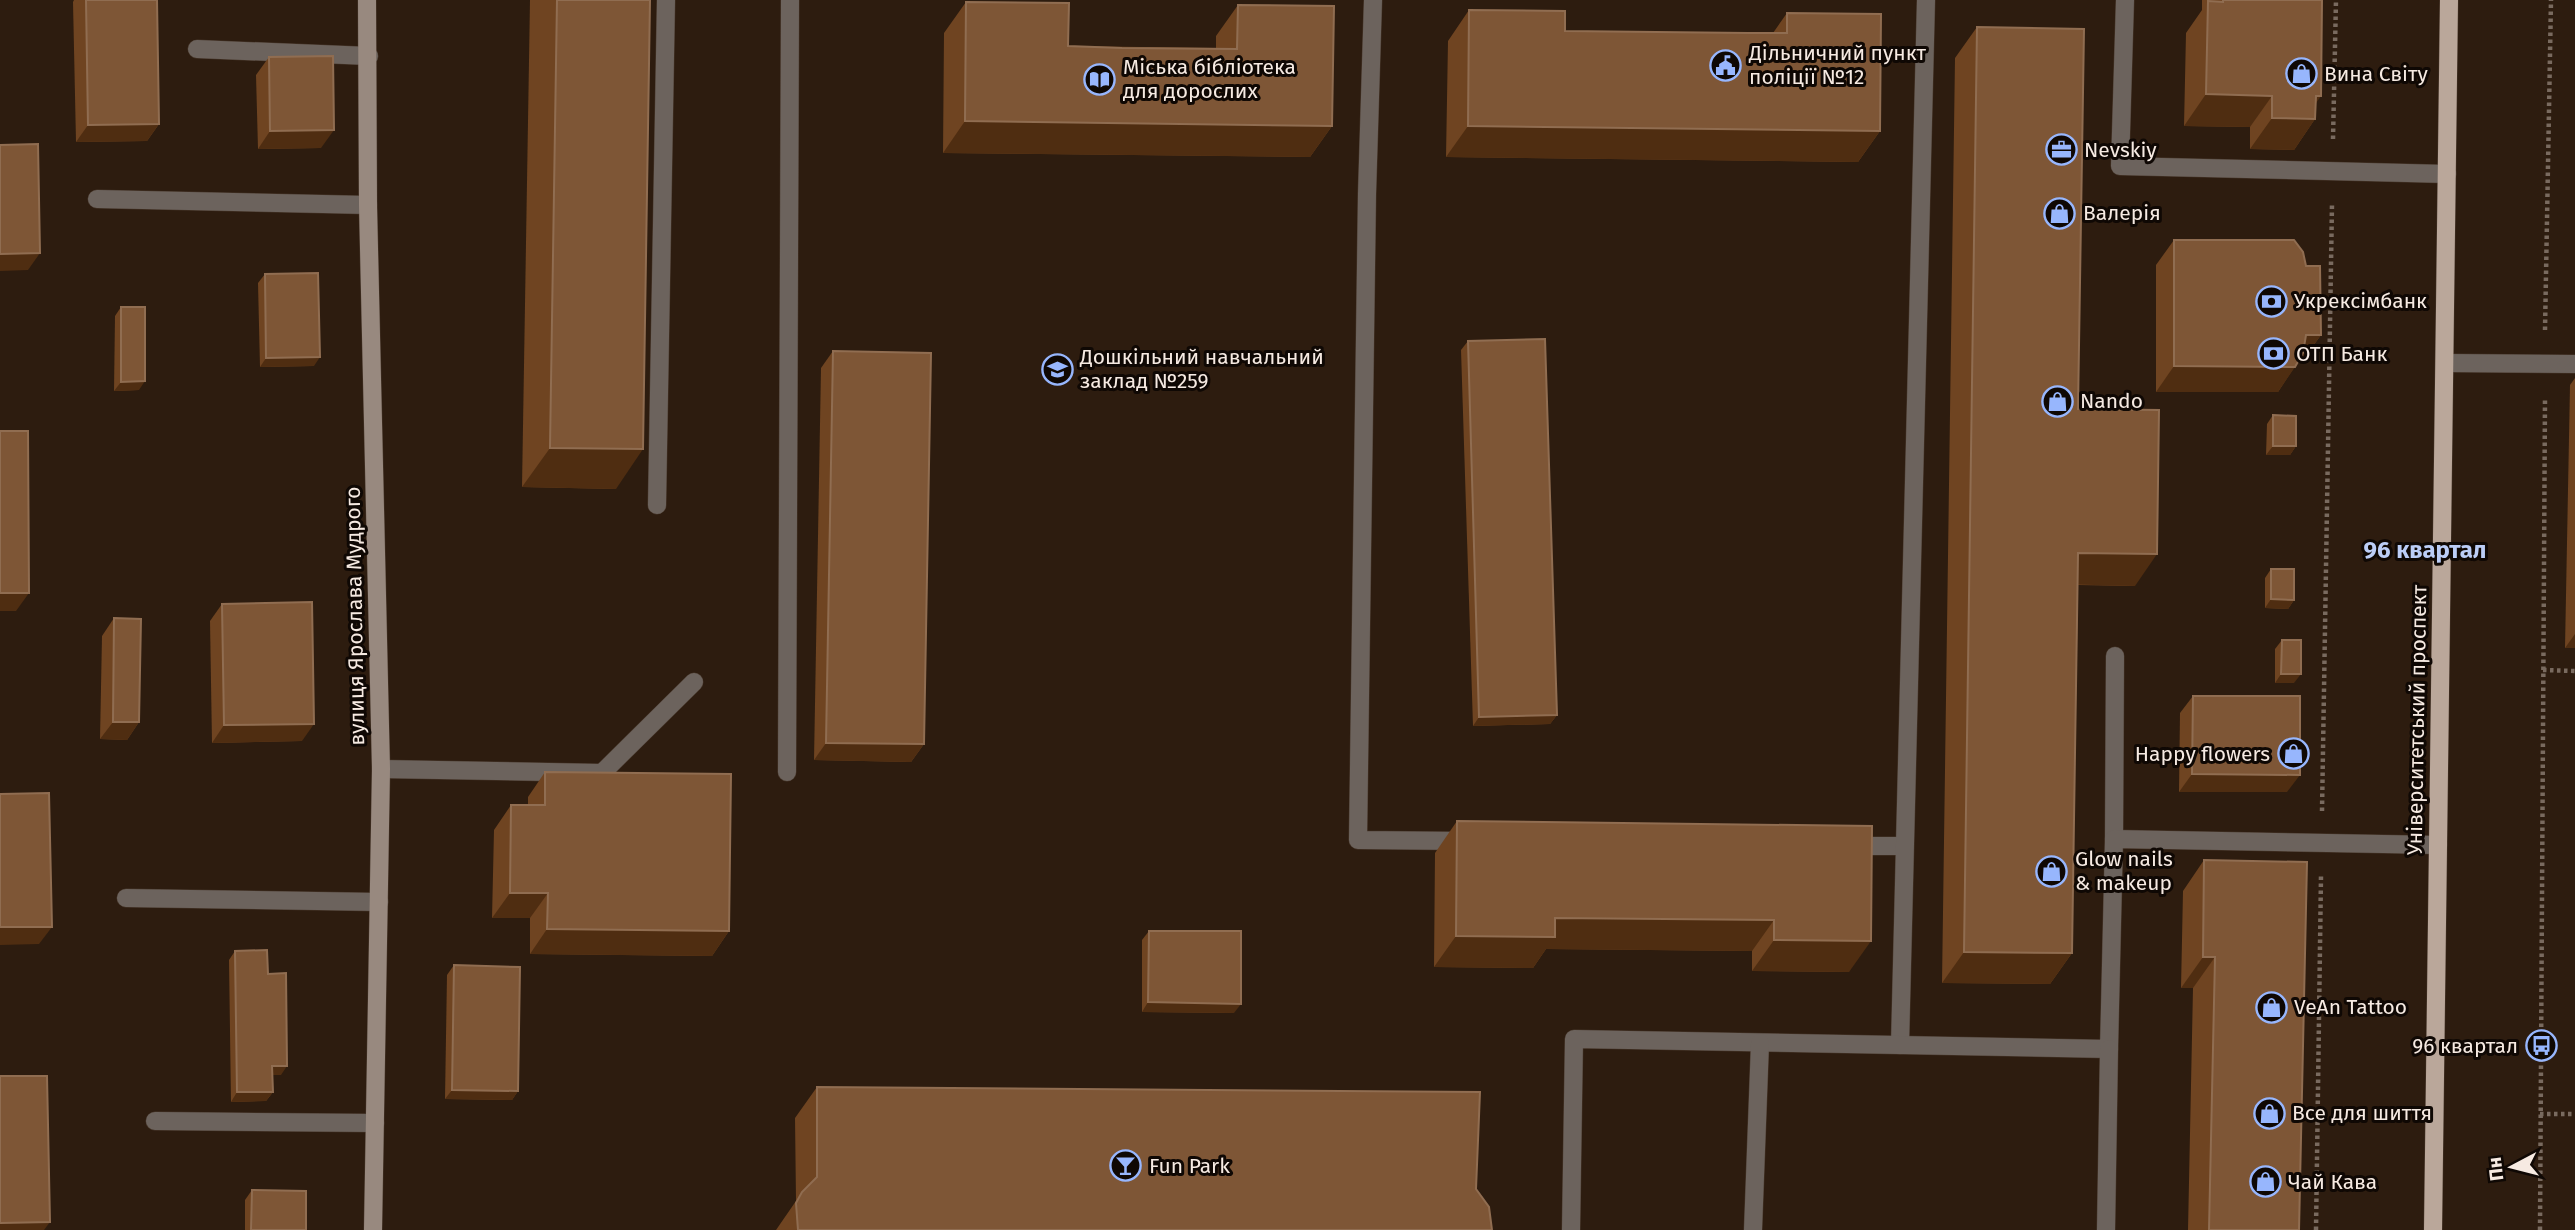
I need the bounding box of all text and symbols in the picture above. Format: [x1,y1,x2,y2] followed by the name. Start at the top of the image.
[1748,40,1927,90] place label: Дільничний пункт поліції №12
[1709,48,1743,82] public building icon: Дільничний пункт поліції №12
[1123,54,1296,104] place label: Міська бібліотека для дорослих
[2284,57,2318,91] shop icon: Вина Світу
[2324,61,2428,87] place label: Вина Світу
[1083,62,1117,96] library icon: Міська бібліотека для дорослих
[2044,133,2078,167] office icon: Nevskiy
[2084,137,2157,163] place label: Nevskiy
[2043,196,2077,230] shop icon: Валерія
[2083,200,2161,226] place label: Валерія
[2254,284,2288,318] bank icon: Укрексімбанк
[2294,288,2427,314] place label: Укрексімбанк
[2256,337,2290,371] bank icon: ОТП Банк
[2296,341,2387,367] place label: ОТП Банк
[1079,344,1324,394] place label: Дошкільний навчальний заклад №259
[1040,352,1074,386] school or university icon: Дошкільний навчальний заклад №259
[2040,384,2074,418] shop icon: Nando
[2080,388,2143,414] place label: Nando
[340,486,370,746] street label: вулиця Ярослава Мудрого
[2363,536,2487,564] district label: 96 квартал
[2402,584,2432,855] street label: Університетський проспект
[2276,737,2310,771] shop icon: Happy flowers
[2135,741,2270,767] place label: Happy flowers
[2075,846,2173,896] place label: Glow nails & makeup
[2035,854,2069,888] shop icon: Glow nails & makeup
[2254,990,2288,1024] shop icon: VeAn Tattoo
[2294,994,2407,1020] place label: VeAn Tattoo
[2524,1029,2558,1063] bus stop icon: 96 квартал
[2412,1033,2518,1059] place label: 96 квартал
[2252,1096,2286,1130] shop icon: Все для шиття
[2292,1100,2432,1126] place label: Все для шиття
[2477,1132,2547,1202] north arrow
[1109,1149,1143,1183] bar icon: Fun Park
[1149,1153,1230,1179] place label: Fun Park
[2483,1156,2508,1182] text: Пн
[2248,1165,2282,1199] shop icon: Чай Кава
[2288,1169,2377,1195] place label: Чай Кава

